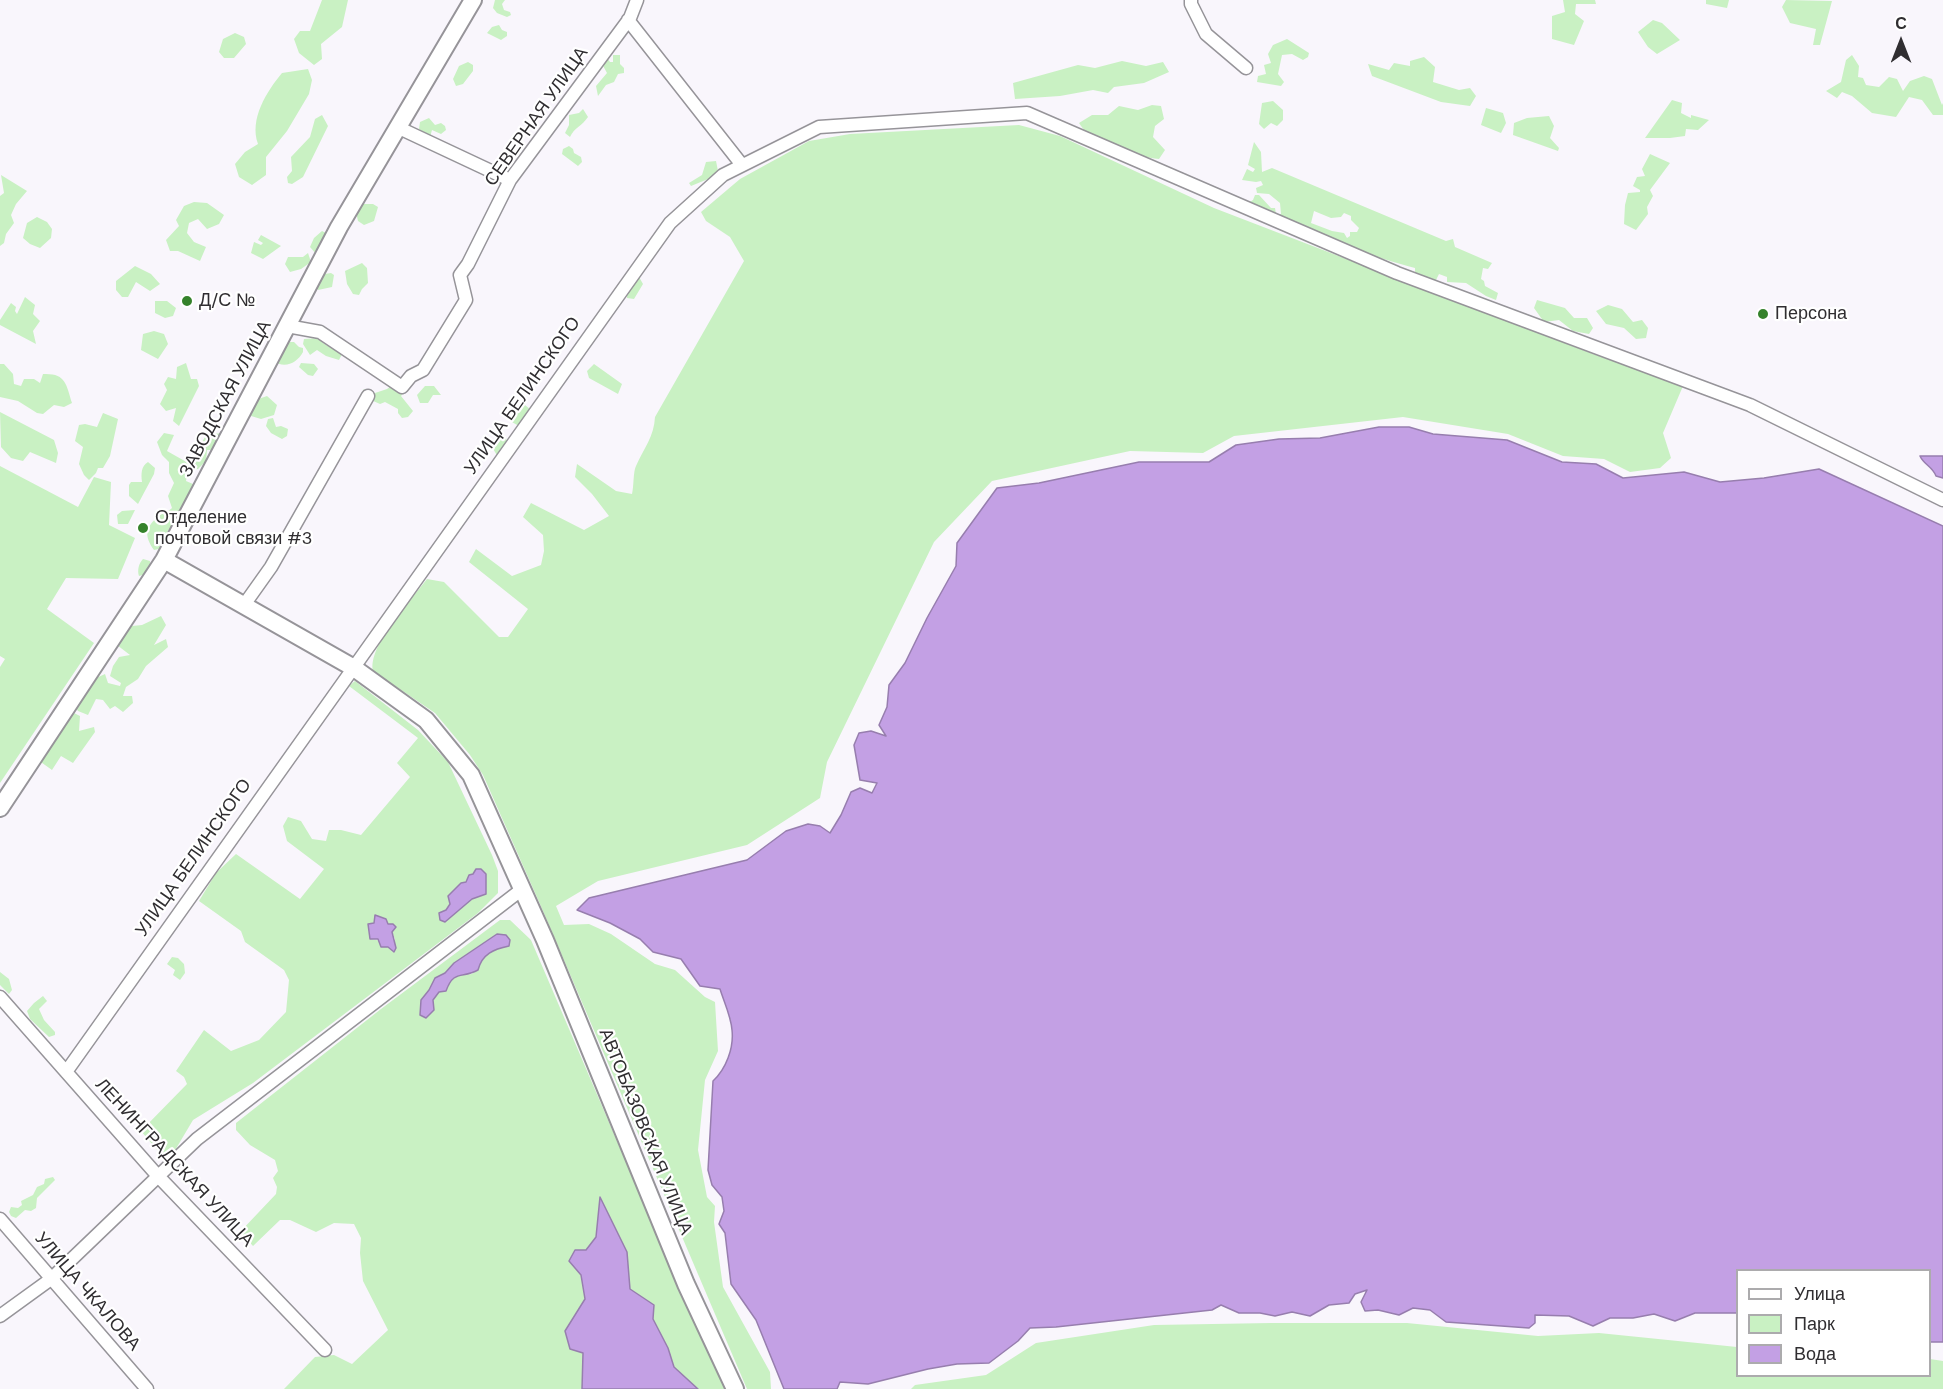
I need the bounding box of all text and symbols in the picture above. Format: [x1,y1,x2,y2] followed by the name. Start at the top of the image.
[1871,12,1931,72] north arrow
[1895,13,1907,34] text: С
[481,43,593,191] street label: СЕВЕРНАЯ УЛИЦА
[199,290,255,312] place label: Д/С №
[180,294,194,308] marker: Д/С №
[1775,303,1847,325] place label: Персона
[1756,307,1770,321] marker: Персона
[460,313,586,479] street label: УЛИЦА БЕЛИНСКОГО
[176,317,276,481] street label: ЗАВОДСКАЯ УЛИЦА
[155,507,312,550] place label: Отделение почтовой связи #3
[136,521,150,535] marker: Отделение почтовой связи #3
[131,775,257,941] street label: УЛИЦА БЕЛИНСКОГО
[594,1026,696,1238] street label: АВТОБАЗОВСКАЯ УЛИЦА
[90,1074,258,1252] street label: ЛЕНИНГРАДСКАЯ УЛИЦА
[30,1228,144,1356] street label: УЛИЦА ЧКАЛОВА
[1736,1269,1931,1377] legend
[1794,1282,1845,1306] text: Улица
[1794,1312,1835,1336] text: Парк
[1794,1342,1836,1366] text: Вода

